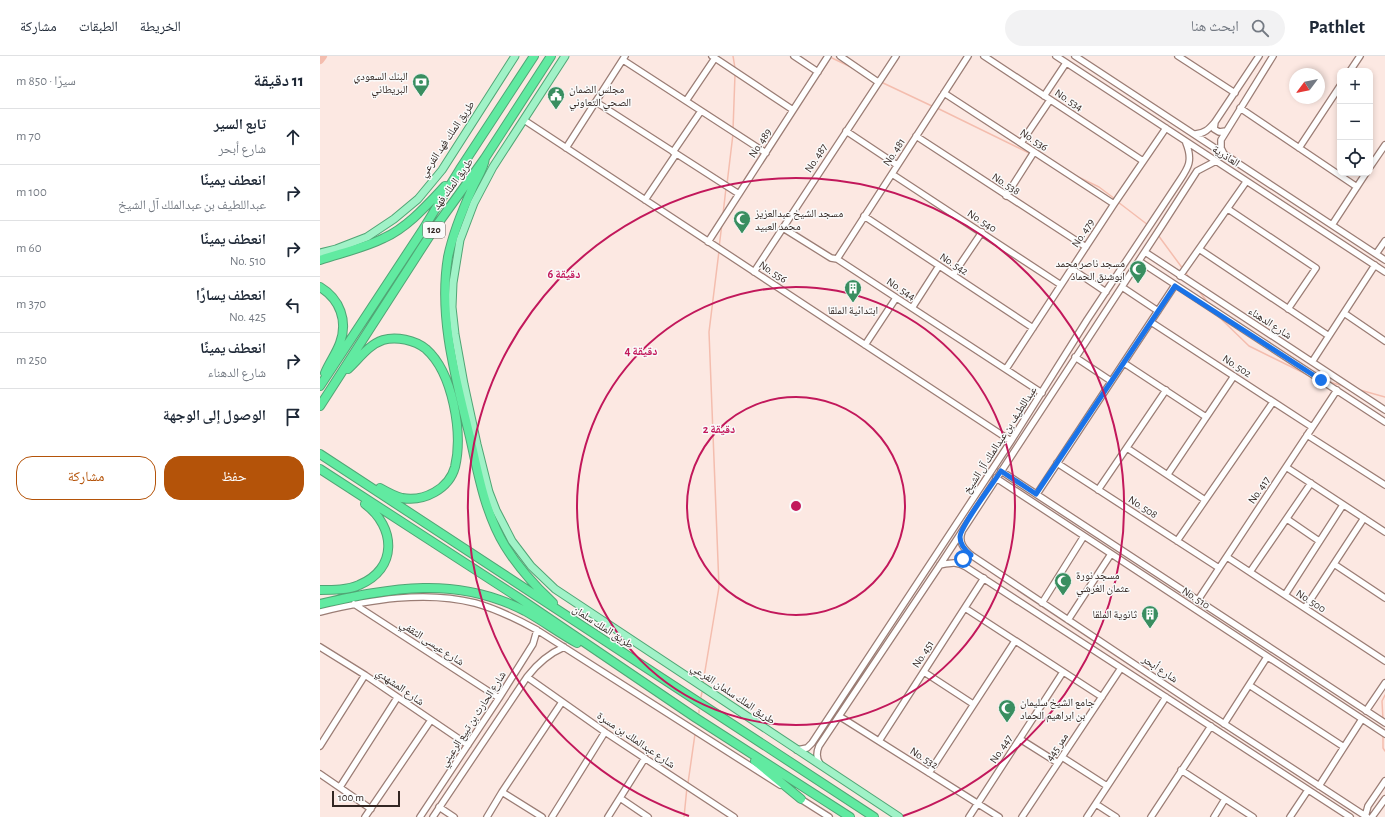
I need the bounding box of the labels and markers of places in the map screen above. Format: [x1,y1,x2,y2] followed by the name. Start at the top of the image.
[353,71,408,97] place label: البنك السعودي البريطاني
[411,72,431,97] bank icon: البنك السعودي البريطاني
[569,84,631,110] place label: مجلس الضمان الصحي التعاوني
[546,85,566,110] public building icon: مجلس الضمان الصحي التعاوني
[754,208,843,232] place label: مسجد الشيخ عبدالعزيز محمد العبيد
[732,209,752,234] mosque icon: مسجد الشيخ عبدالعزيز محمد العبيد
[1056,258,1125,283] place label: مسجد ناصر محمد ابوشنق الحماد
[1128,259,1148,284] mosque icon: مسجد ناصر محمد ابوشنق الحماد
[843,278,863,303] building icon: ابتدائية الملقا
[828,305,878,316] place label: ابتدائية الملقا
[789,499,803,513] centre of rings
[1076,570,1130,596] place label: مسجد نورة عثمان الغرشي
[1053,571,1073,596] mosque icon: مسجد نورة عثمان الغرشي
[1140,604,1160,629] building icon: ثانوية الملقا
[1092,609,1137,620] place label: ثانوية الملقا
[1020,697,1095,723] place label: جامع الشيخ سليمان بن ابراهيم الحماد
[997,698,1017,723] mosque icon: جامع الشيخ سليمان بن ابراهيم الحماد

